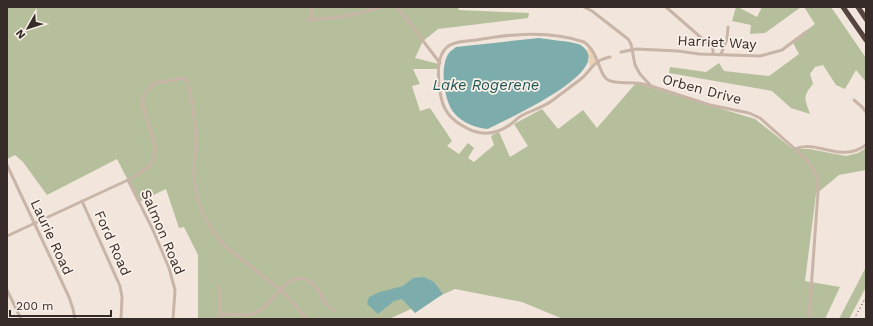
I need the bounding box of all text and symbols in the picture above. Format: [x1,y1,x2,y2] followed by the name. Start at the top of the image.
[8,8,48,48] north arrow
[13,27,28,41] text: N
[677,32,758,52] street label: Harriet Way
[661,71,743,107] street label: Orben Drive
[433,76,539,94] water label: Lake Rogerene
[138,187,188,277] street label: Salmon Road
[28,197,76,277] street label: Laurie Road
[92,208,134,278] street label: Ford Road
[10,292,111,318] scale bar
[16,299,53,313] text: 200 m

